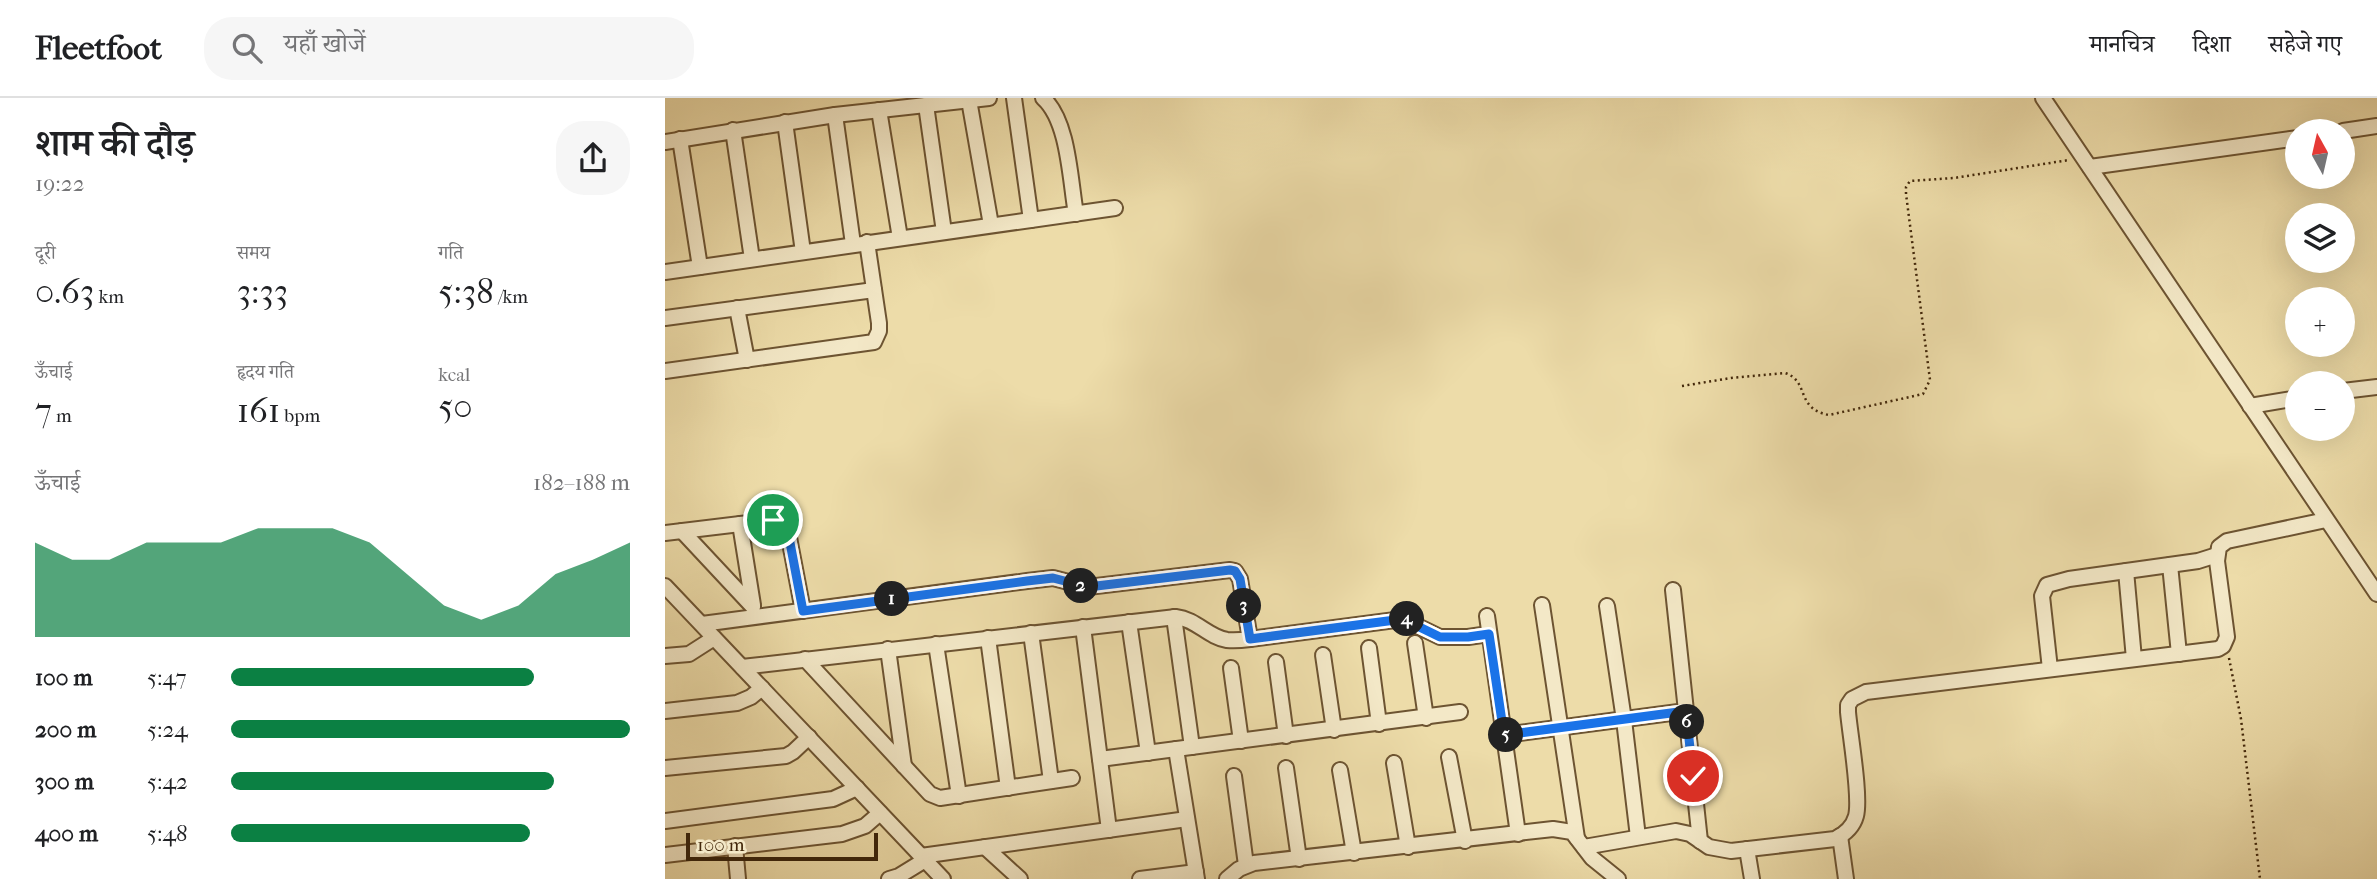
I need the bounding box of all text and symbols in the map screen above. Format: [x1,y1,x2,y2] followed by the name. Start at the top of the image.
[204,17,694,80] search box
[284,28,365,59] text: यहाँ खोजें
[35,29,162,68] text: Fleetfoot
[228,29,266,67] icon: search
[2089,30,2154,58] text: मानचित्र
[2192,30,2231,58] text: दिशा
[2269,30,2342,58] text: सहेजे गए
[2285,119,2355,189] north arrow
[2285,119,2355,441] map controls
[35,121,194,166] text: शाम की दौड़
[556,121,630,195] button: share
[35,170,85,197] text: 19:22
[2285,203,2355,273] button: layers
[35,242,56,264] text: दूरी
[237,242,270,264] text: समय
[438,242,463,264] text: गति
[35,271,94,312] text: 0.63
[237,271,288,312] text: 3:33
[438,271,494,312] text: 5:38
[94,286,124,308] text: km
[494,286,528,308] text: /km
[2285,287,2355,357] button: +
[35,361,72,383] text: ऊँचाई
[237,361,294,383] text: हृदय गति
[438,364,470,386] text: kcal
[2285,371,2355,441] button: −
[438,386,473,427] text: 50
[35,390,52,431] text: 7
[237,390,280,431] text: 161
[52,405,72,427] text: m
[280,405,320,427] text: bpm
[35,469,80,496] text: ऊँचाई
[533,469,630,496] text: 182–188 m
[743,490,803,550] pin
[754,501,792,539] icon: arrive
[1063,568,1099,603] pin: 2
[1076,574,1085,596] text: 2
[875,582,909,616] pin: 1
[888,587,895,609] text: 1
[1227,588,1261,624] pin: 3
[1240,594,1247,616] text: 3
[1389,602,1425,636] pin: 4
[1401,607,1412,629] text: 4
[35,664,93,691] text: 100 m
[147,664,187,691] text: 5:47
[1669,704,1705,740] pin: 6
[1681,710,1692,732] text: 6
[35,716,96,743] text: 200 m
[147,716,188,743] text: 5:24
[1489,718,1523,752] pin: 5
[1501,723,1510,745] text: 5
[1663,746,1723,806] pin
[1674,757,1712,795] icon: check
[35,768,94,795] text: 300 m
[147,768,188,795] text: 5:42
[35,820,98,847] text: 400 m
[147,820,188,847] text: 5:48
[686,830,879,862] scale bar
[697,834,745,856] text: 100 m

